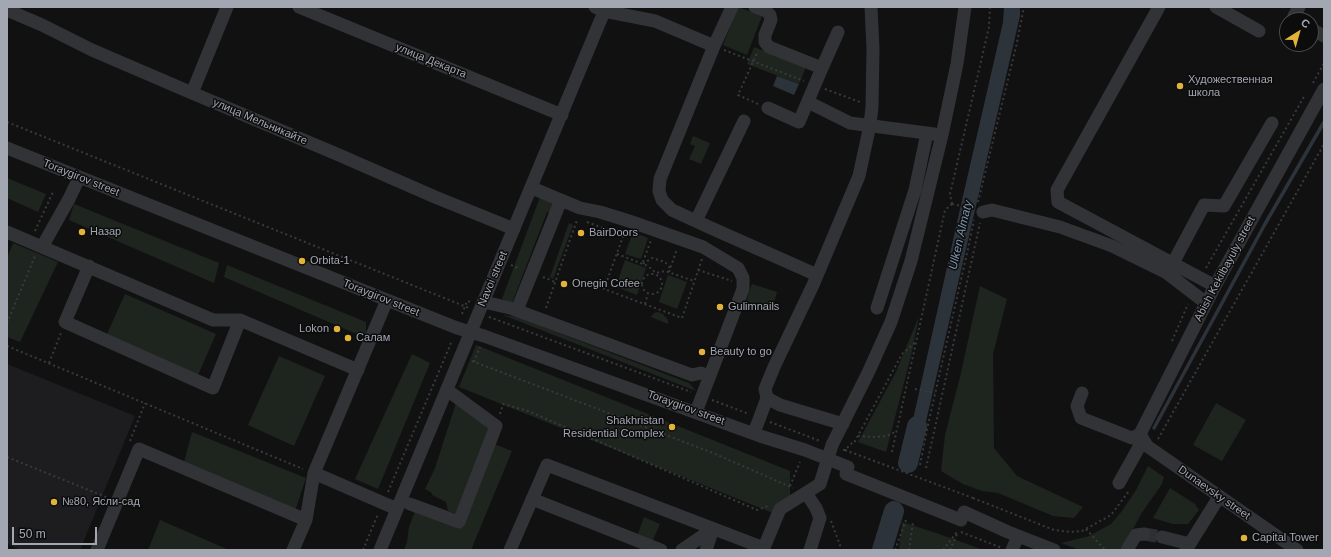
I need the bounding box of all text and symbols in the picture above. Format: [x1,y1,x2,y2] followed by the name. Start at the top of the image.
[1279,12,1319,52] north arrow
[1299,16,1312,30] text: С
[394,41,468,81] street label: улица Декарта
[1188,73,1273,99] place label: Художественная школа
[1175,81,1185,91] marker: Художественная школа
[211,96,309,148] street label: улица Мельникайте
[41,157,121,199] street label: Toraygirov street
[946,199,976,271] water label: Ulken Almaty
[1192,214,1258,324] street label: Abish Kekilbayuly street
[90,225,121,239] place label: Назар
[589,226,638,240] place label: BairDoors
[77,227,87,237] marker: Назар
[576,228,586,238] marker: BairDoors
[475,249,511,309] street label: Navoi street
[310,254,350,268] place label: Orbita-1
[297,256,307,266] marker: Orbita-1
[341,277,421,319] street label: Toraygirov street
[572,277,640,291] place label: Onegin Cofee
[559,279,569,289] marker: Onegin Cofee
[728,300,779,314] place label: Gulimnails
[715,302,725,312] marker: Gulimnails
[299,322,329,336] place label: Lokon
[332,324,342,334] marker: Lokon
[356,331,390,345] place label: Салам
[343,333,353,343] marker: Салам
[710,345,772,359] place label: Beauty to go
[697,347,707,357] marker: Beauty to go
[646,388,726,428] street label: Toraygirov street
[563,414,664,440] place label: Shakhristan Residential Complex
[667,422,677,432] marker: Shakhristan Residential Complex
[1175,463,1253,523] street label: Dunaevsky street
[62,495,140,509] place label: №80, Ясли-сад
[49,497,59,507] marker: №80, Ясли-сад
[14,519,99,545] scale bar
[19,527,46,541] text: 50 m
[1252,531,1319,545] place label: Capital Tower
[1239,533,1249,543] marker: Capital Tower

